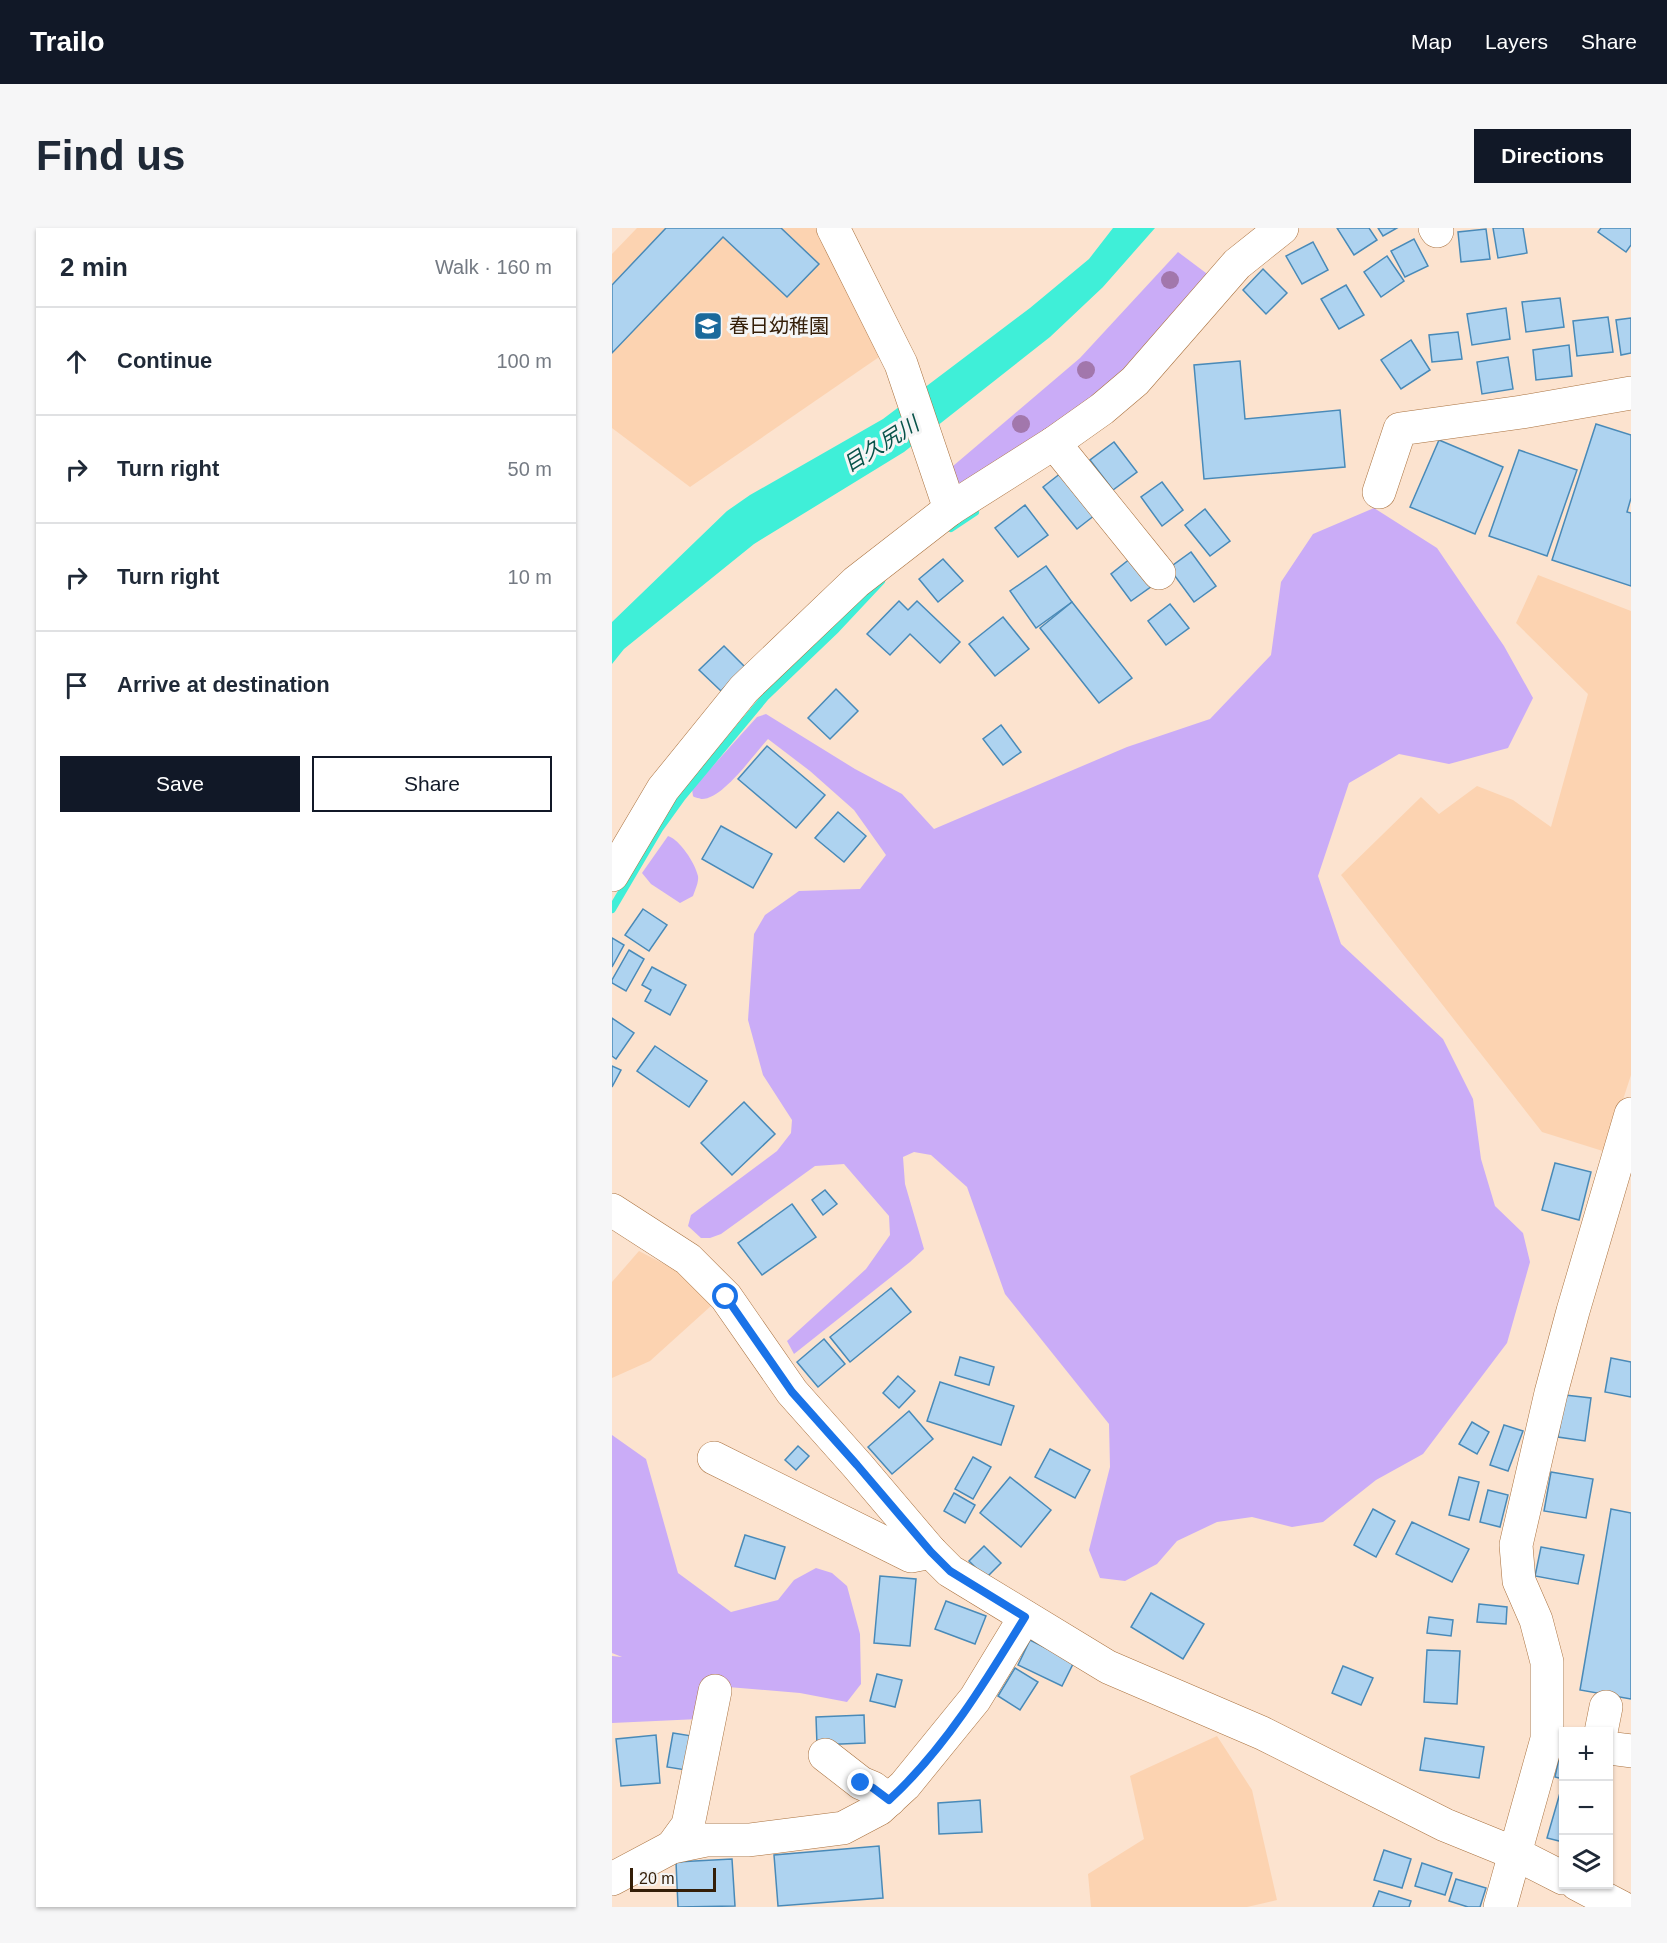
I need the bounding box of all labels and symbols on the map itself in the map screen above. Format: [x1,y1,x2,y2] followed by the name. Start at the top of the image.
[692,310,724,342] school or university icon: 春日幼稚園
[729,315,829,337] place label: 春日幼稚園
[839,411,924,476] water label: 目久尻川
[712,1283,738,1309] route start
[847,1769,873,1795] route end
[630,1865,716,1892] scale bar

